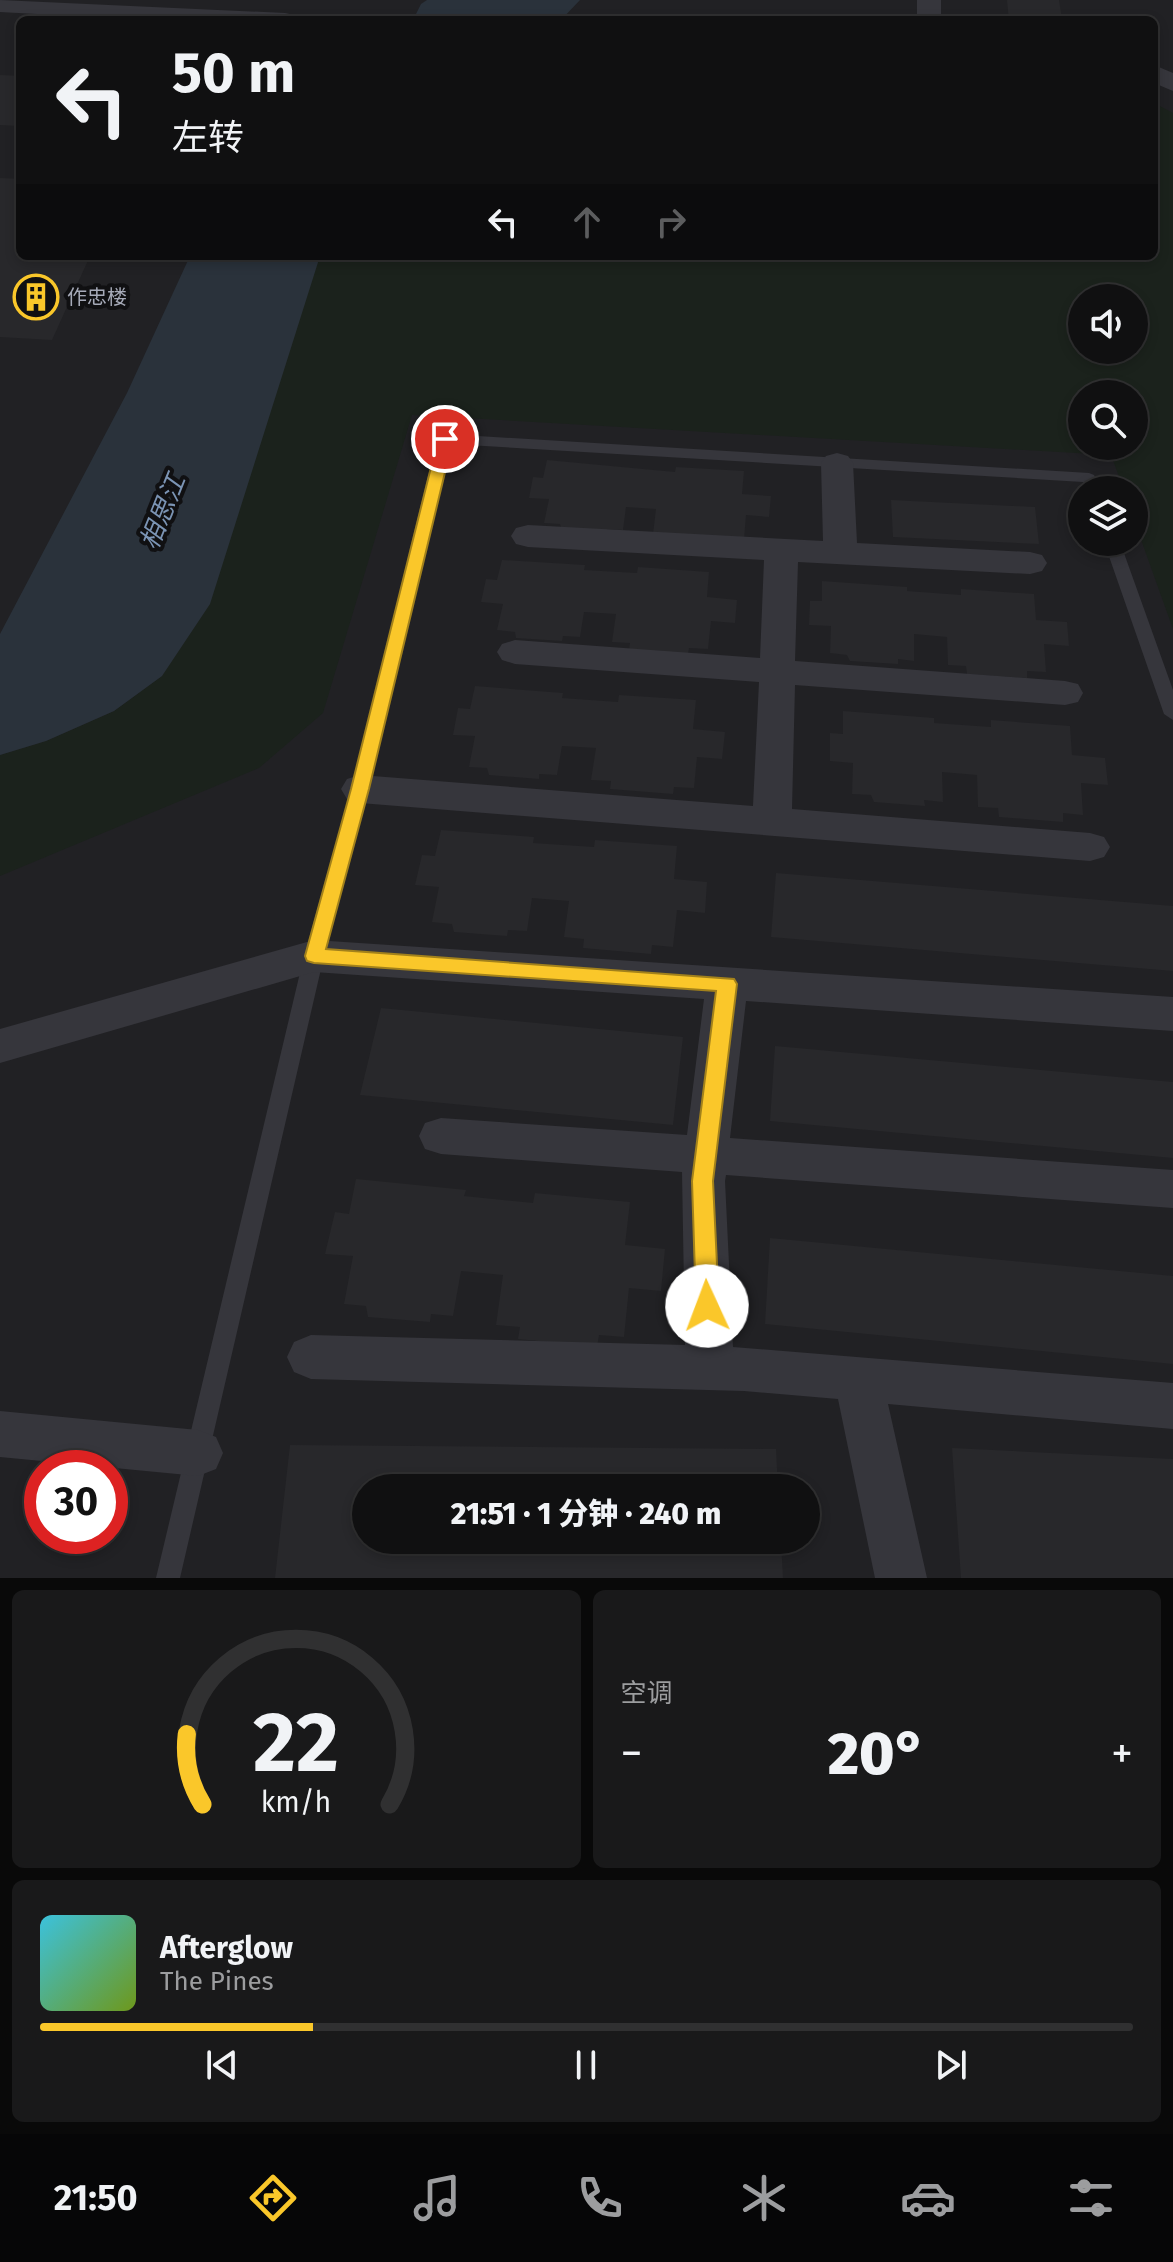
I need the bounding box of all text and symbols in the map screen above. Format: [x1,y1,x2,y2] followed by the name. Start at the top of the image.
[172,40,295,107] text: 50 m
[40,48,144,152] icon: left
[172,116,244,160] text: 左转
[481,200,525,244] icon: left
[565,200,609,244] icon: ahead
[649,200,693,244] icon: right
[12,273,60,321] building icon: 作忠楼
[1068,284,1148,556] map controls
[1068,284,1148,364] button: sound
[67,285,127,309] place label: 作忠楼
[1068,380,1148,460] button: search
[411,405,479,473] pin
[423,417,467,461] icon: arrive
[134,467,193,554] water label: 相思江
[1068,476,1148,556] button: layers
[665,1264,749,1348] position arrow
[24,1450,128,1554] speed limit sign: 30
[451,1496,721,1532] text: 21:51 · 1 分钟 · 240 m
[621,1678,673,1709] text: 空调
[253,1693,339,1793] text: 22
[828,1718,926,1790] text: 20°
[621,1727,643,1780] text: −
[1111,1727,1133,1780] text: +
[261,1785,332,1820] text: km/h
[160,1930,293,1966] text: Afterglow
[160,1966,274,1997] text: The Pines
[200,2043,244,2087] icon: previous
[564,2043,608,2087] icon: pause
[929,2043,973,2087] icon: next
[245,2170,301,2226] icon: directions
[409,2170,465,2226] icon: music
[572,2170,628,2226] icon: phone
[736,2170,792,2226] icon: climate
[900,2170,956,2226] icon: car
[1063,2170,1119,2226] icon: filters
[54,2176,138,2220] text: 21:50

